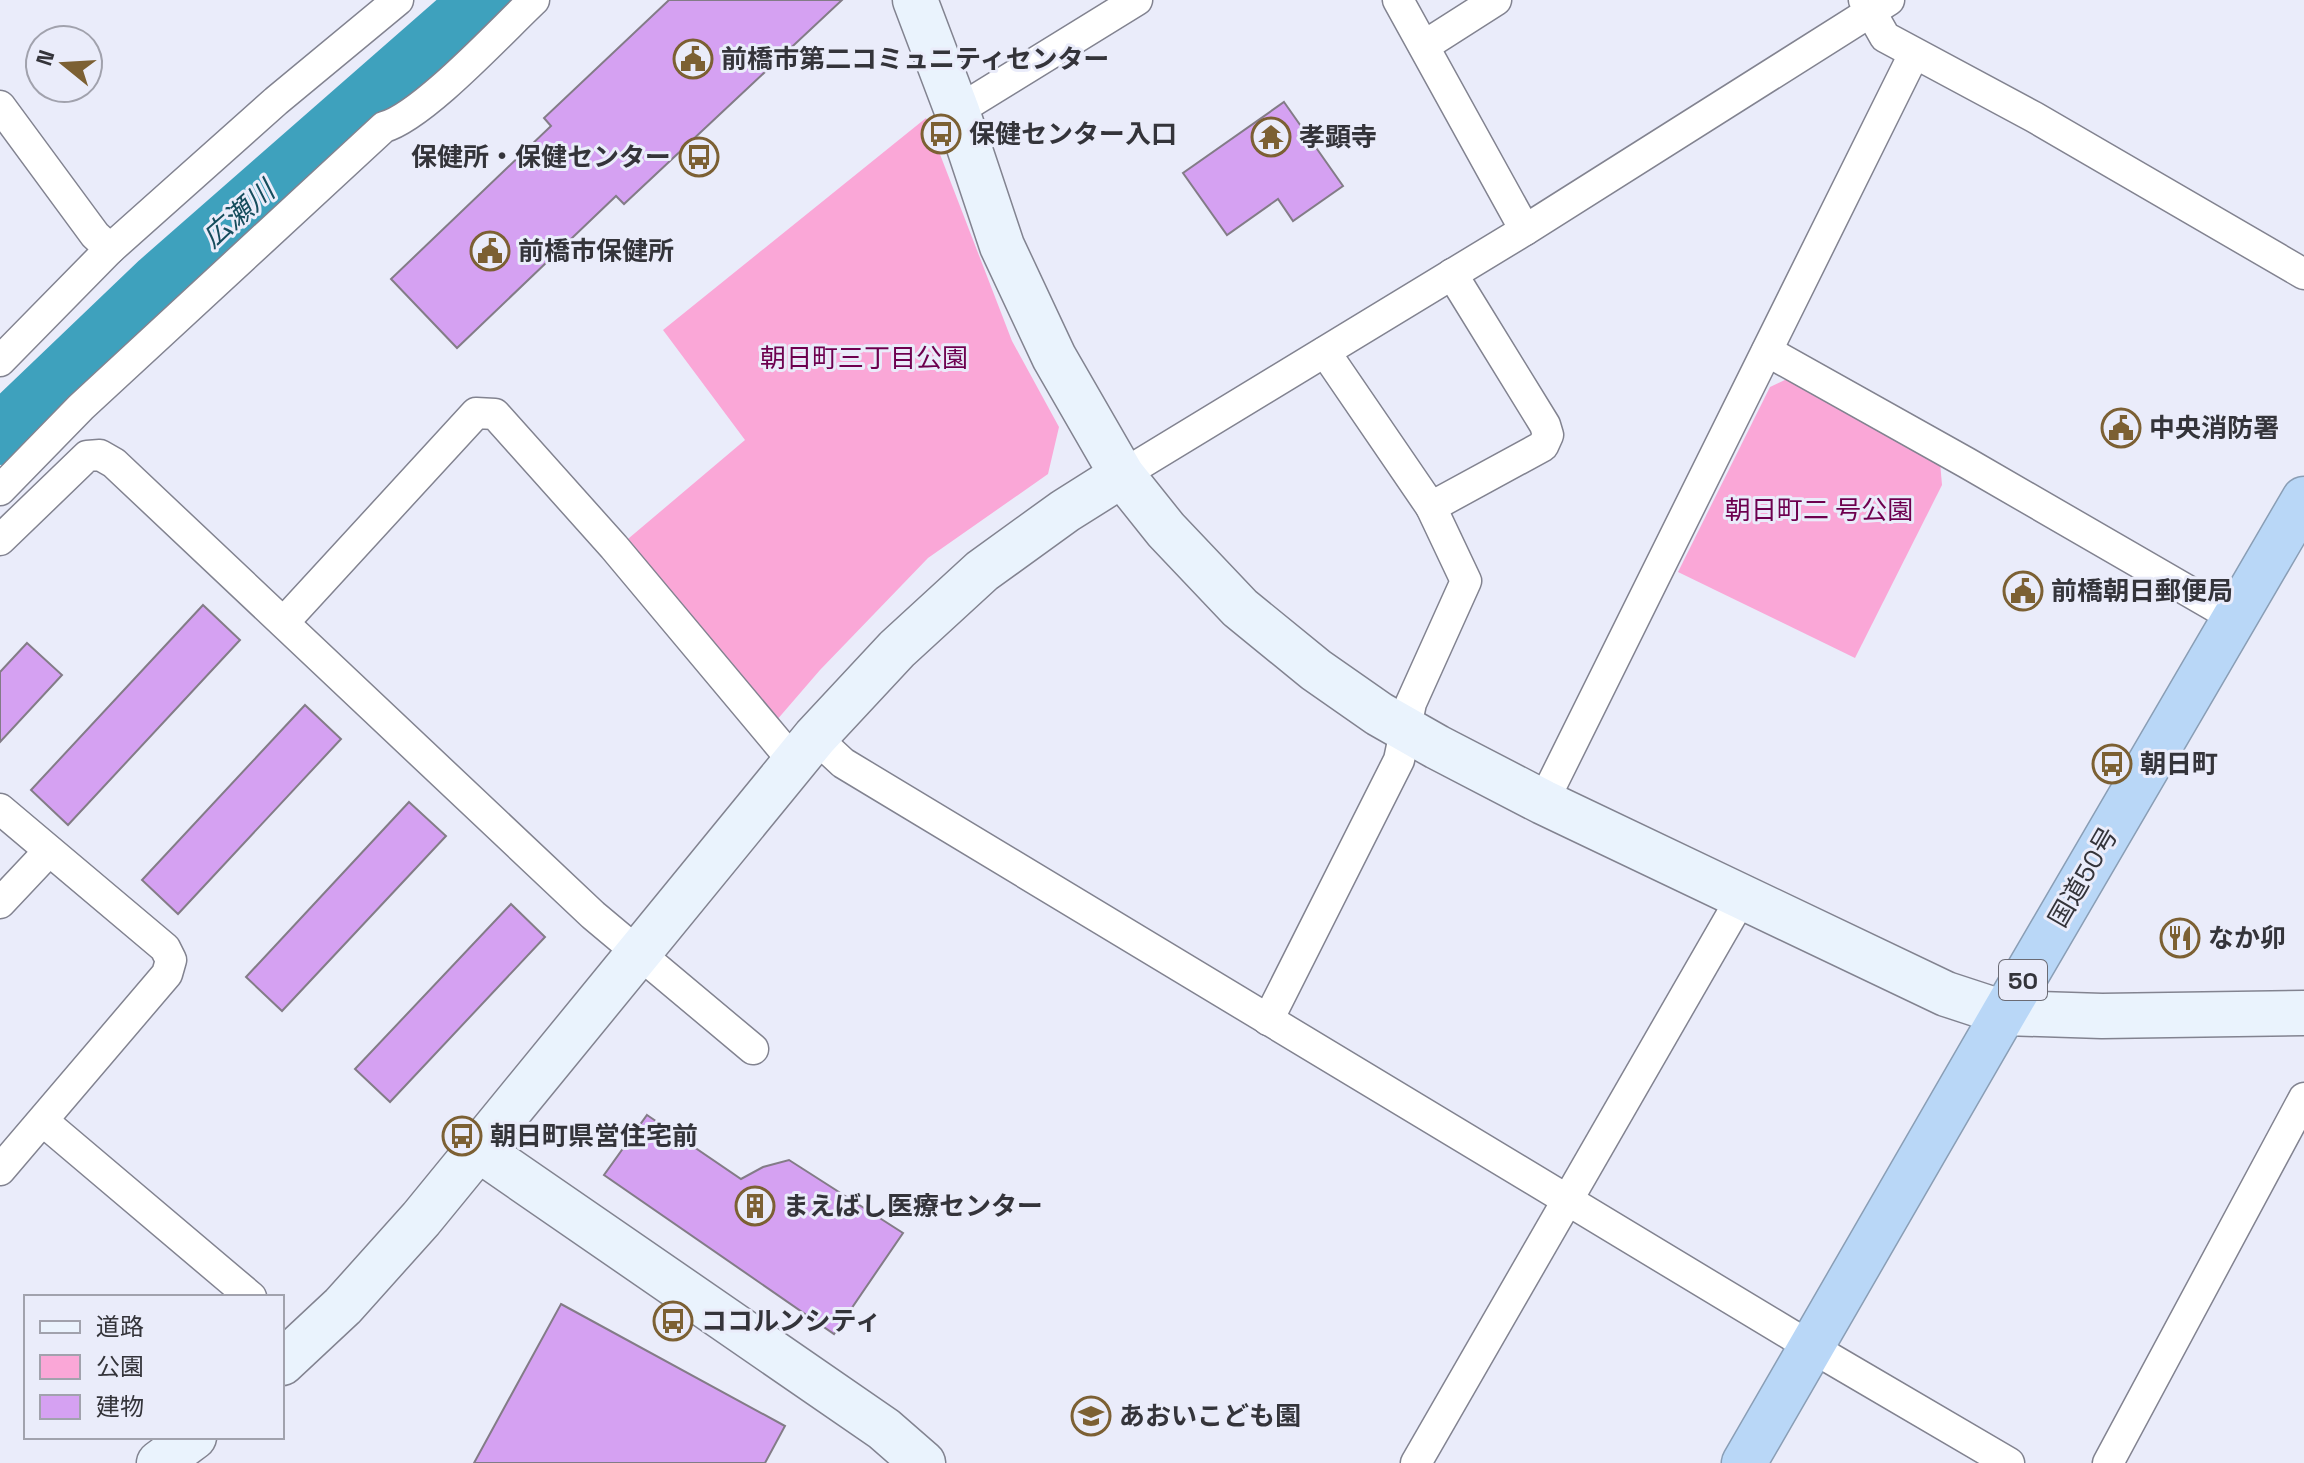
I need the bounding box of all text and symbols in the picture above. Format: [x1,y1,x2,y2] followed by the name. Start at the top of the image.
[24,24,104,104] north arrow
[672,38,714,80] public building icon: 前橋市第二コミュニティセンター
[721,42,1109,76] place label: 前橋市第二コミュニティセンター
[29,46,61,69] text: N
[920,113,962,155] bus stop icon: 保健センター入口
[1250,116,1292,158] temple icon: 孝顕寺
[969,117,1177,151] place label: 保健センター入口
[1299,120,1377,154] place label: 孝顕寺
[678,136,720,178] bus stop icon: 保健所・保健センター
[411,140,671,174] place label: 保健所・保健センター
[194,171,284,255] water label: 広瀬川
[469,230,511,272] public building icon: 前橋市保健所
[518,234,674,268] place label: 前橋市保健所
[760,341,968,375] park label: 朝日町三丁目公園
[2100,407,2142,449] public building icon: 中央消防署
[2149,411,2279,445] place label: 中央消防署
[1725,493,1913,527] park label: 朝日町二 号公園
[2002,570,2044,612] public building icon: 前橋朝日郵便局
[2051,574,2233,608] place label: 前橋朝日郵便局
[2091,743,2133,785] bus stop icon: 朝日町
[2140,747,2218,781] place label: 朝日町
[2041,821,2125,933] street label: 国道50号
[2159,917,2201,959] restaurant icon: なか卯
[2208,921,2286,955] place label: なか卯
[1999,960,2047,1000] road number: 50
[441,1115,483,1157] bus stop icon: 朝日町県営住宅前
[490,1119,698,1153] place label: 朝日町県営住宅前
[734,1185,776,1227] building icon: まえばし医療センター
[783,1189,1043,1223] place label: まえばし医療センター
[24,1295,284,1439] legend
[652,1300,694,1342] bus stop icon: ココルンシティ
[701,1304,881,1338] place label: ココルンシティ
[96,1311,144,1342] text: 道路
[96,1351,144,1382] text: 公園
[96,1391,144,1422] text: 建物
[1070,1395,1112,1437] school or university icon: あおいこども園
[1119,1399,1301,1433] place label: あおいこども園

